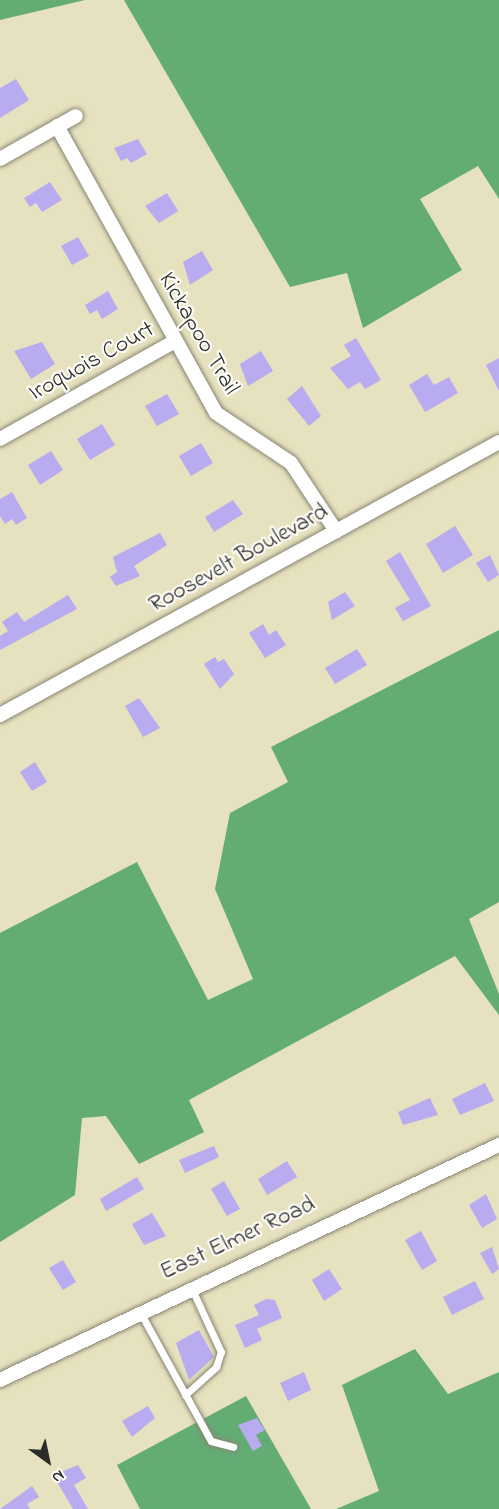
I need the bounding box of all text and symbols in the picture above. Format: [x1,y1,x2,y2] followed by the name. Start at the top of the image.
[151,268,245,400] street label: Kickapoo Trail
[24,316,160,408] street label: Iroquois Court
[144,498,334,620] street label: Roosevelt Boulevard
[156,1191,320,1287] street label: East Elmer Road
[18,1431,78,1491] north arrow
[47,1463,69,1489] text: N

